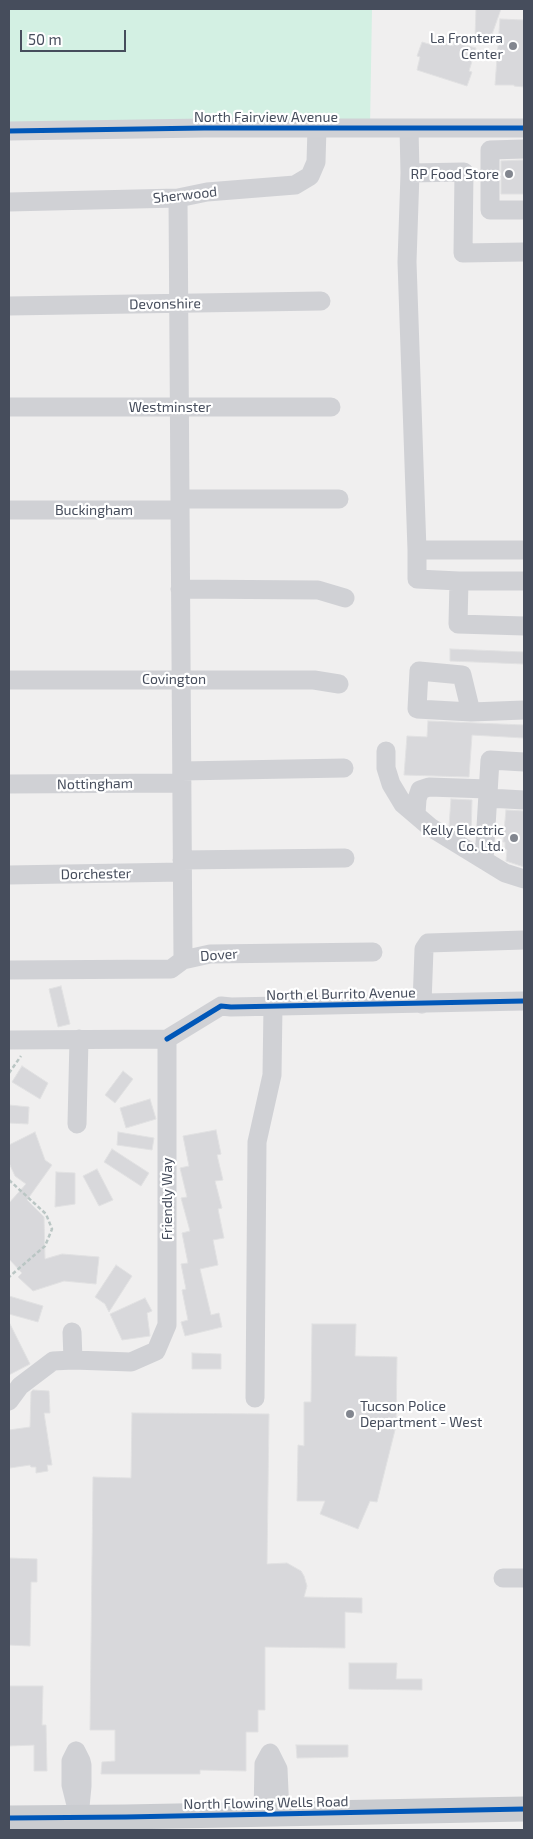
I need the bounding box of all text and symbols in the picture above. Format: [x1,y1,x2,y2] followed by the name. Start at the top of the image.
[22,20,129,52] scale bar
[28,30,62,48] text: 50 m
[430,30,503,62] place label: La Frontera Center
[507,40,519,52] marker: La Frontera Center
[194,109,338,125] street label: North Fairview Avenue
[411,166,499,182] place label: RP Food Store
[503,168,515,180] marker: RP Food Store
[152,183,218,207] street label: Sherwood
[129,295,201,313] street label: Devonshire
[129,399,211,415] street label: Westminster
[55,502,133,518] street label: Buckingham
[142,671,206,687] street label: Covington
[57,775,133,793] street label: Nottingham
[422,822,504,854] place label: Kelly Electric Co. Ltd.
[508,832,520,844] marker: Kelly Electric Co. Ltd.
[60,865,132,883] street label: Dorchester
[200,945,238,965] street label: Dover
[266,984,416,1004] street label: North el Burrito Avenue
[159,1158,175,1240] street label: Friendly Way
[360,1398,482,1430] place label: Tucson Police Department - West
[344,1408,356,1420] marker: Tucson Police Department - West
[183,1793,349,1813] street label: North Flowing Wells Road

